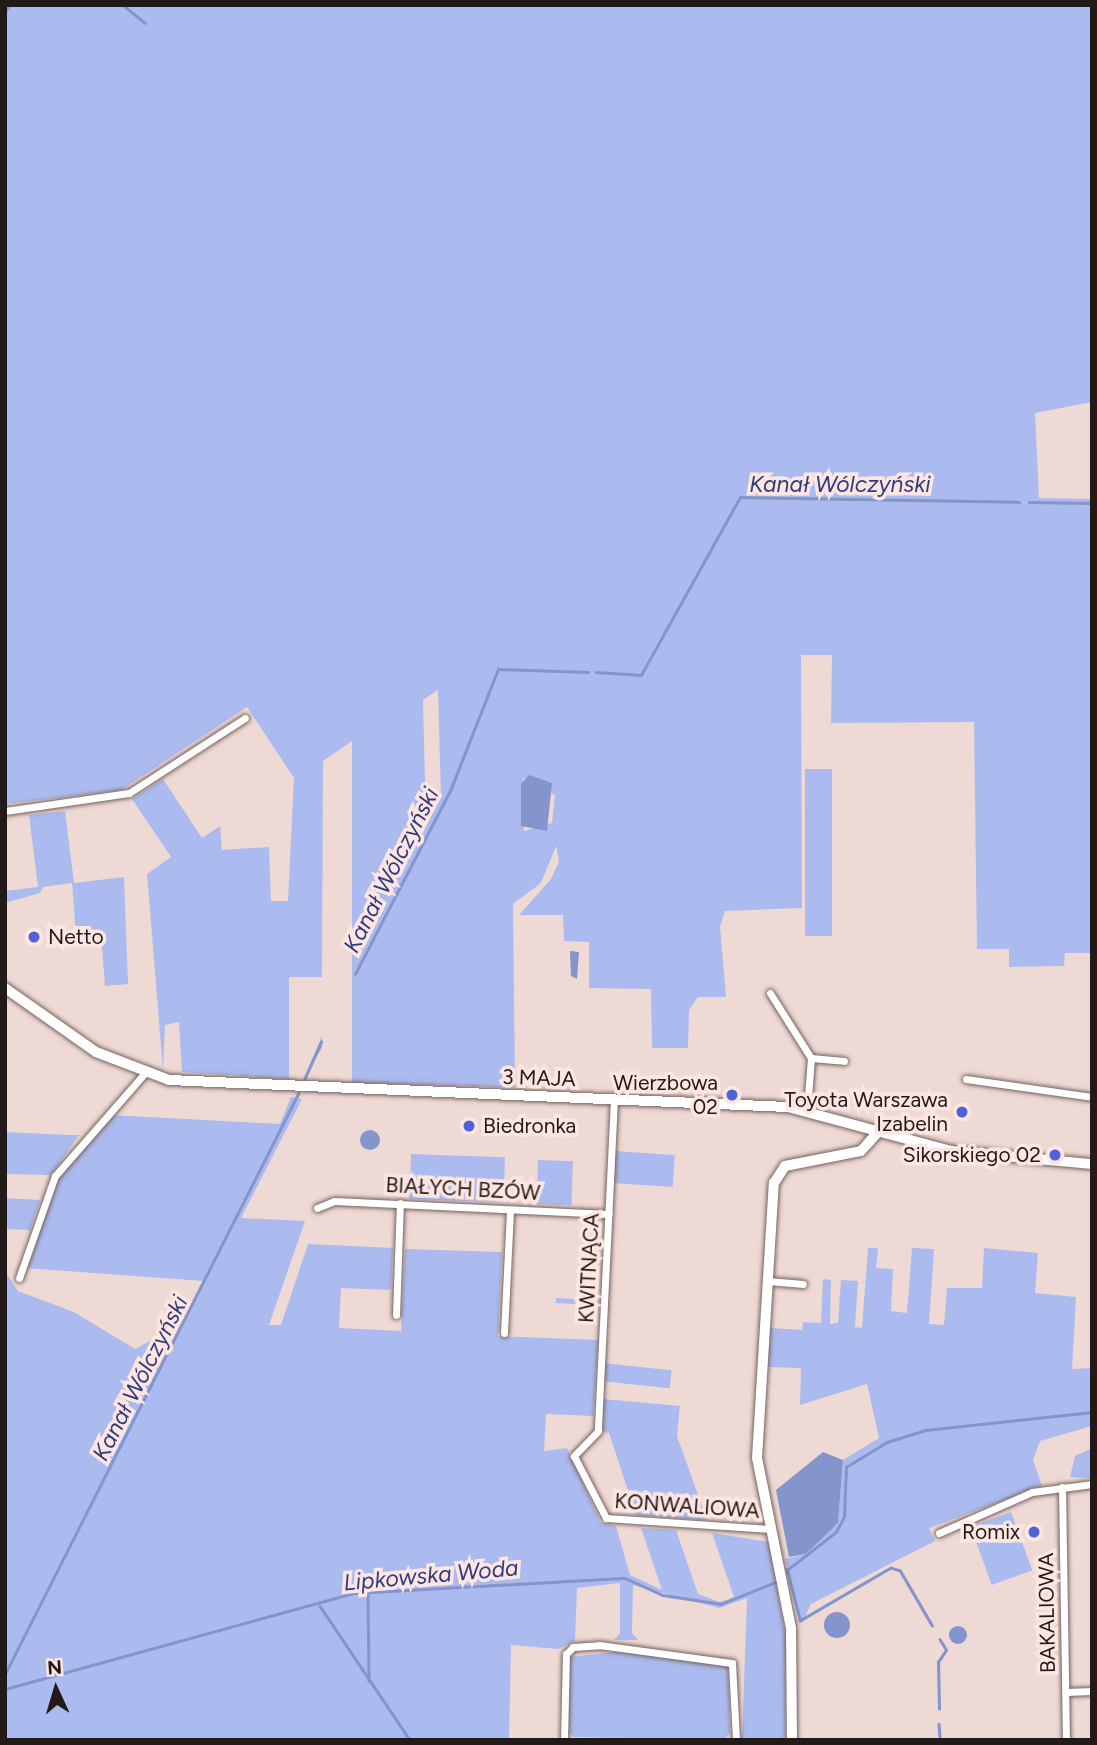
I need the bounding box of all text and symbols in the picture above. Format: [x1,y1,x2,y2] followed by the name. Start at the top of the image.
[749,470,931,498] water label: Kanał Wólczyński
[338,783,444,957] water label: Kanał Wólczyński
[48,924,104,950] place label: Netto
[26,929,42,945] marker: Netto
[502,1064,576,1092] street label: 3 MAJA
[613,1070,718,1120] place label: Wierzbowa 02
[724,1087,740,1103] marker: Wierzbowa 02
[784,1087,948,1137] place label: Toyota Warszawa Izabelin
[954,1104,970,1120] marker: Toyota Warszawa Izabelin
[483,1113,576,1139] place label: Biedronka
[461,1118,477,1134] marker: Biedronka
[903,1142,1041,1168] place label: Sikorskiego 02
[1047,1147,1063,1163] marker: Sikorskiego 02
[385,1172,541,1206] street label: BIAŁYCH BZÓW
[574,1212,604,1324] street label: KWITNĄCA
[87,1291,193,1465] water label: Kanał Wólczyński
[614,1488,760,1524] street label: KONWALIOWA
[962,1519,1020,1545] place label: Romix
[1026,1524,1042,1540] marker: Romix
[1033,1553,1061,1673] street label: BAKALIOWA
[342,1554,520,1596] water label: Lipkowska Woda
[21,1654,91,1724] north arrow
[46,1656,63,1680] text: N

